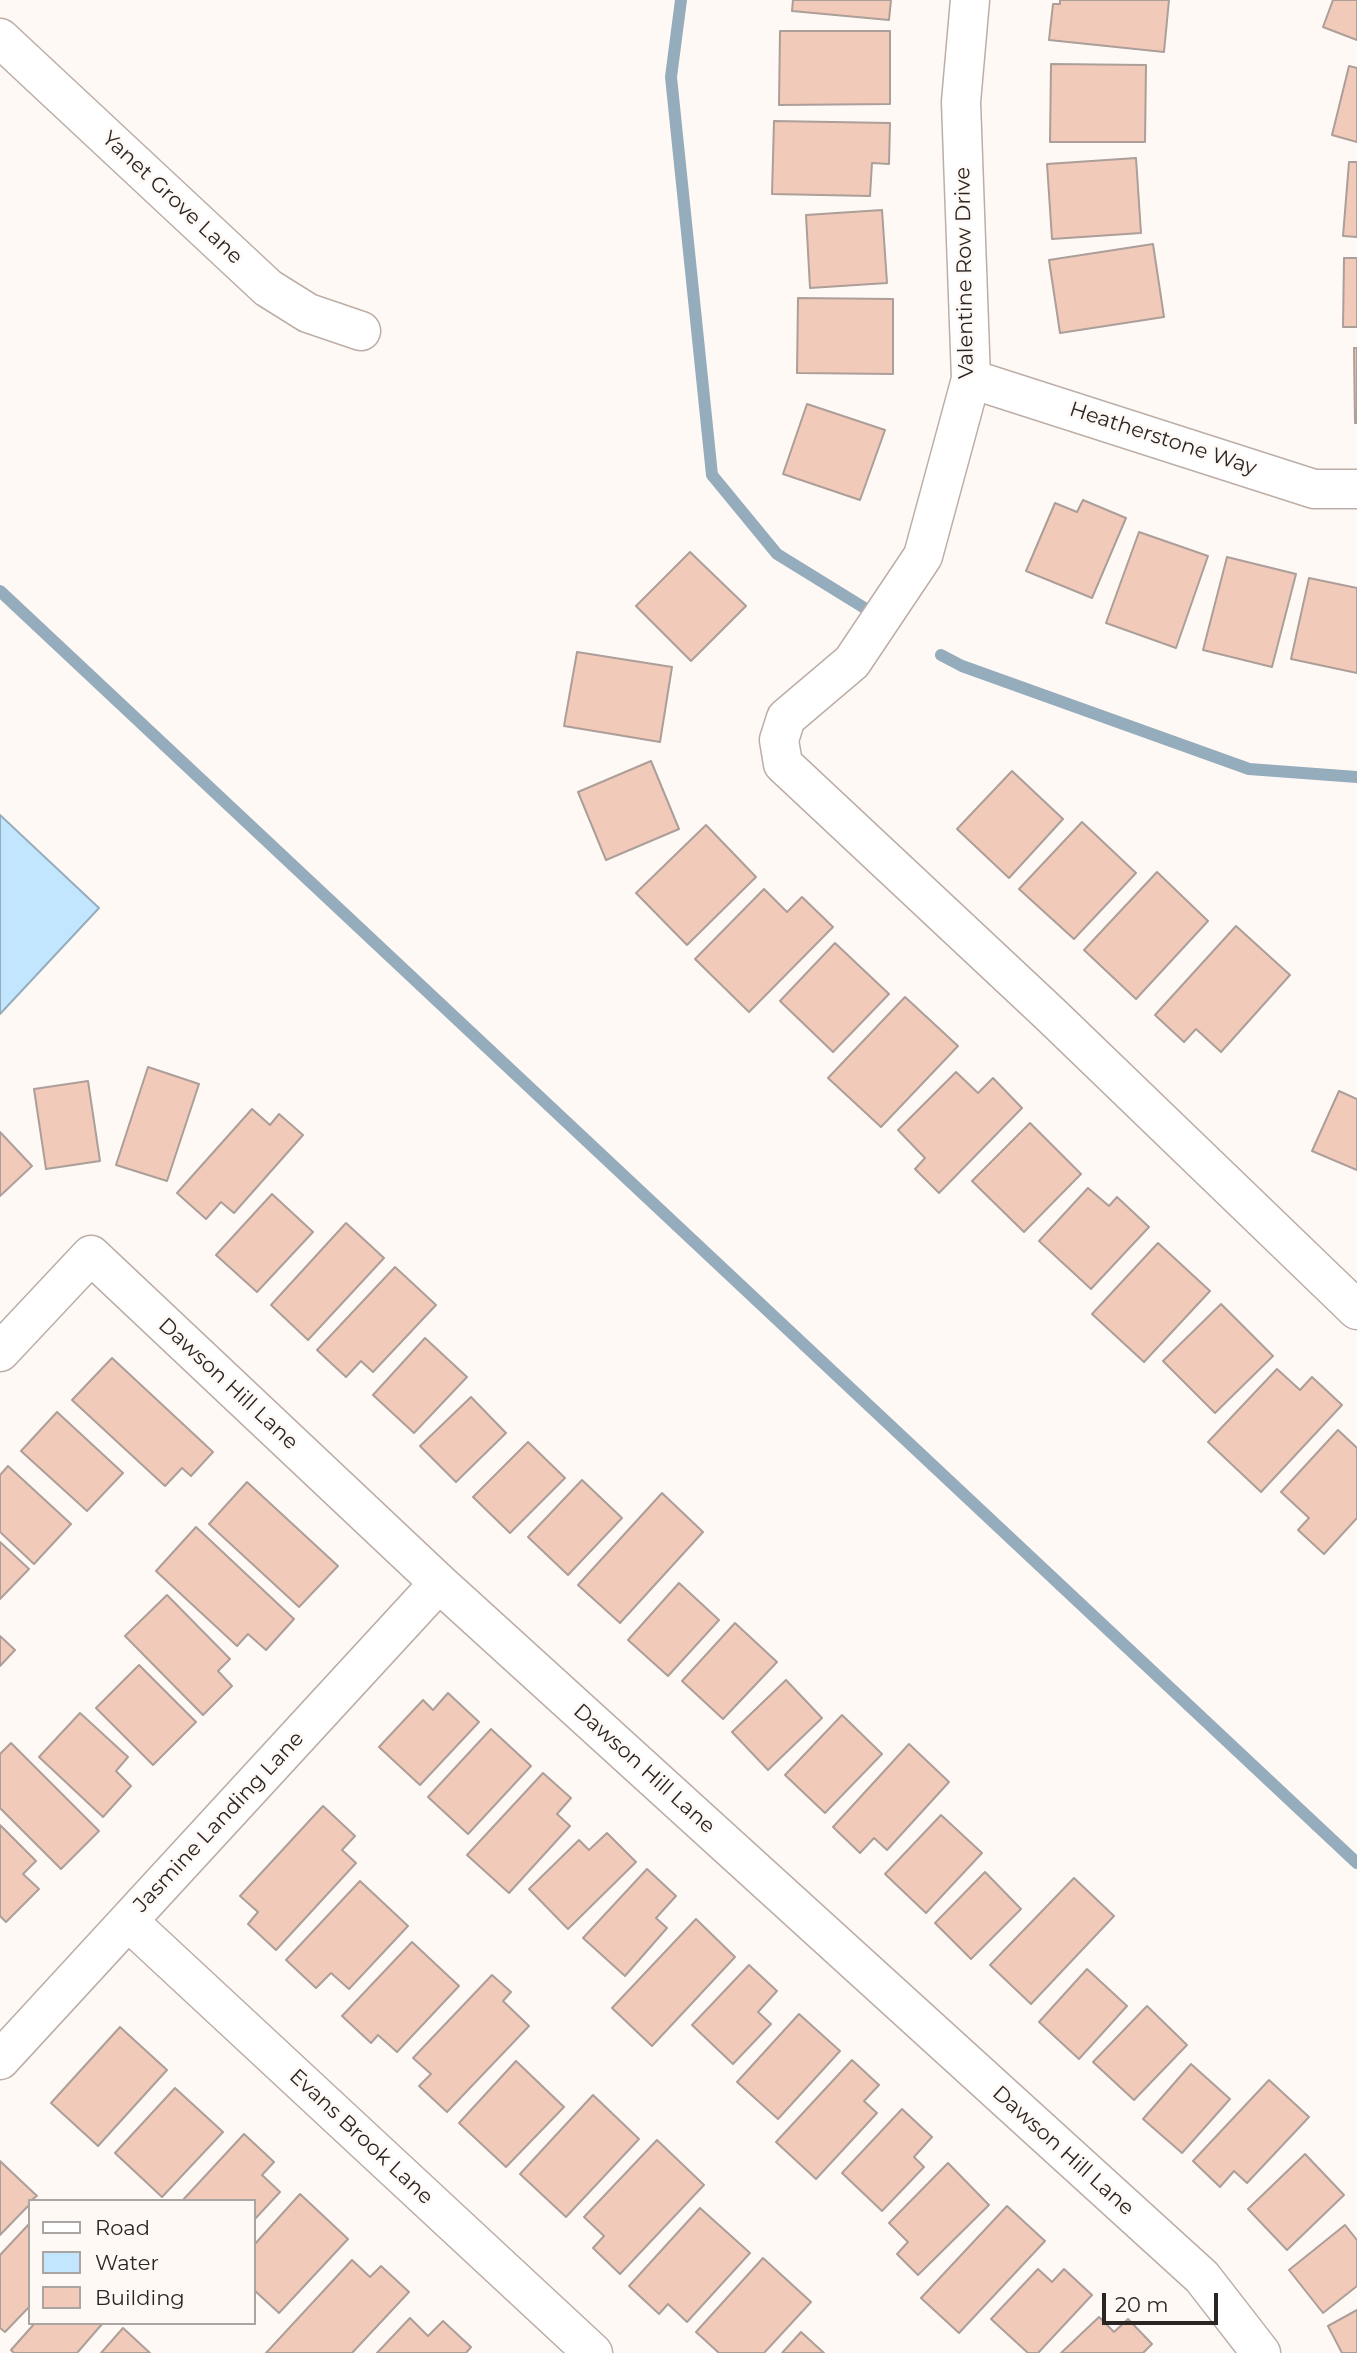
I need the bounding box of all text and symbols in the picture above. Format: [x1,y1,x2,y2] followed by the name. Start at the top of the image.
[96,126,248,270] street label: Yanet Grove Lane
[951,167,979,379] street label: Valentine Row Drive
[1066,397,1260,481] street label: Heatherstone Way
[153,1313,303,1455] street label: Dawson Hill Lane
[568,1699,720,1839] street label: Dawson Hill Lane
[129,1726,309,1918] street label: Jasmine Landing Lane
[284,2064,438,2210] street label: Evans Brook Lane
[987,2081,1139,2221] street label: Dawson Hill Lane
[28,2199,256,2325] legend
[95,2215,150,2240] text: Road
[95,2250,159,2275] text: Water
[1105,2280,1220,2324] scale bar
[95,2285,185,2310] text: Building
[1115,2292,1169,2317] text: 20 m

